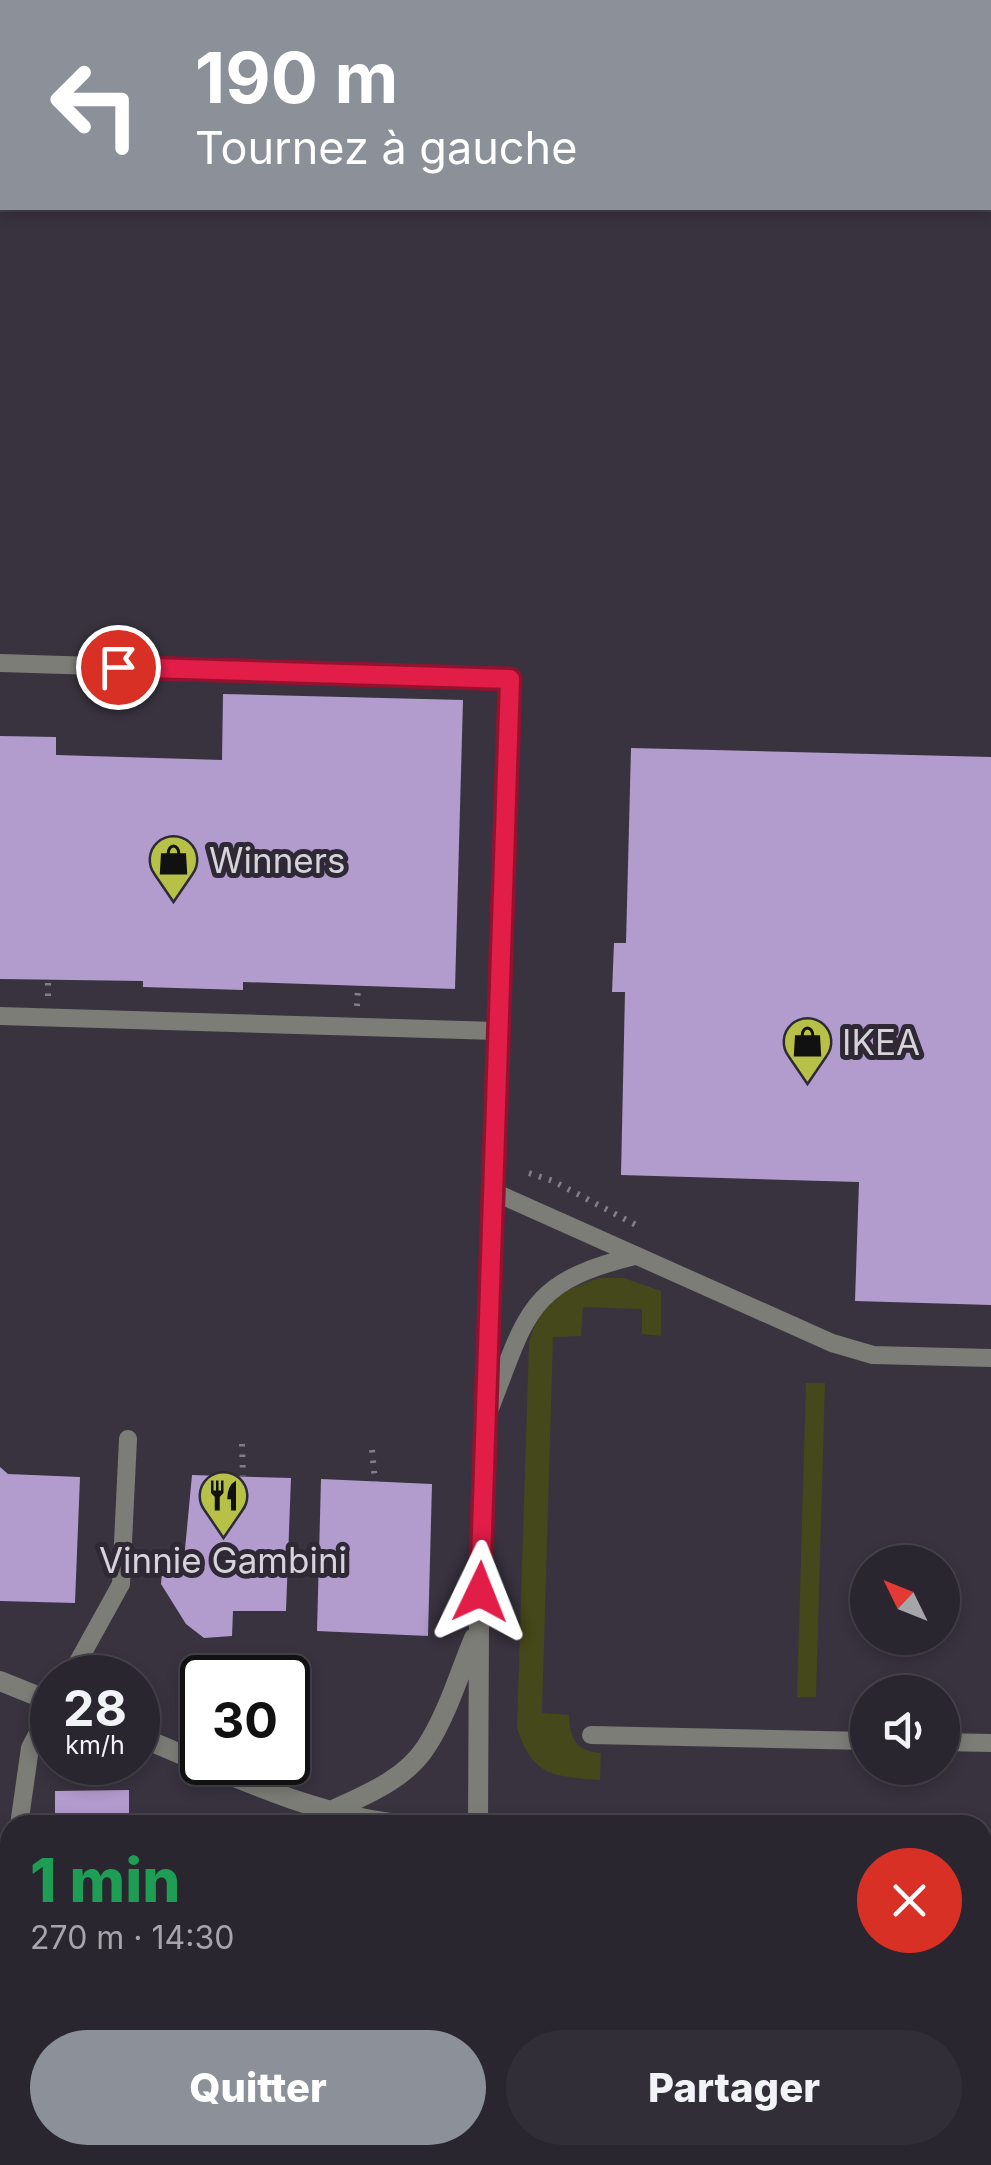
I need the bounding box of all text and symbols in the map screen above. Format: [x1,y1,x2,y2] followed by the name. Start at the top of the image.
[195,35,398,120] text: 190 m
[30,40,160,170] icon: left
[195,120,577,175] text: Tournez à gauche
[76,625,161,710] pin
[91,640,146,695] icon: arrive
[148,834,200,902] shop icon: Winners
[209,839,345,881] place label: Winners
[781,1016,833,1084] shop icon: IKEA
[842,1021,920,1063] place label: IKEA
[197,1470,249,1538] restaurant icon: Vinnie Gambini
[99,1539,347,1581] place label: Vinnie Gambini
[428,1540,532,1644] position arrow
[850,1545,960,1655] north arrow
[850,1545,960,1785] map controls
[180,1655,310,1785] speed limit sign: 30
[850,1675,960,1785] button: sound
[63,1678,127,1738] text: 28
[65,1730,125,1760] text: km/h
[30,1844,180,1916] text: 1 min
[857,1848,962,1953] button: close
[30,1918,234,1957] text: 270 m · 14:30
[30,2030,486,2145] button: Quitter
[506,2030,962,2145] button: Partager

